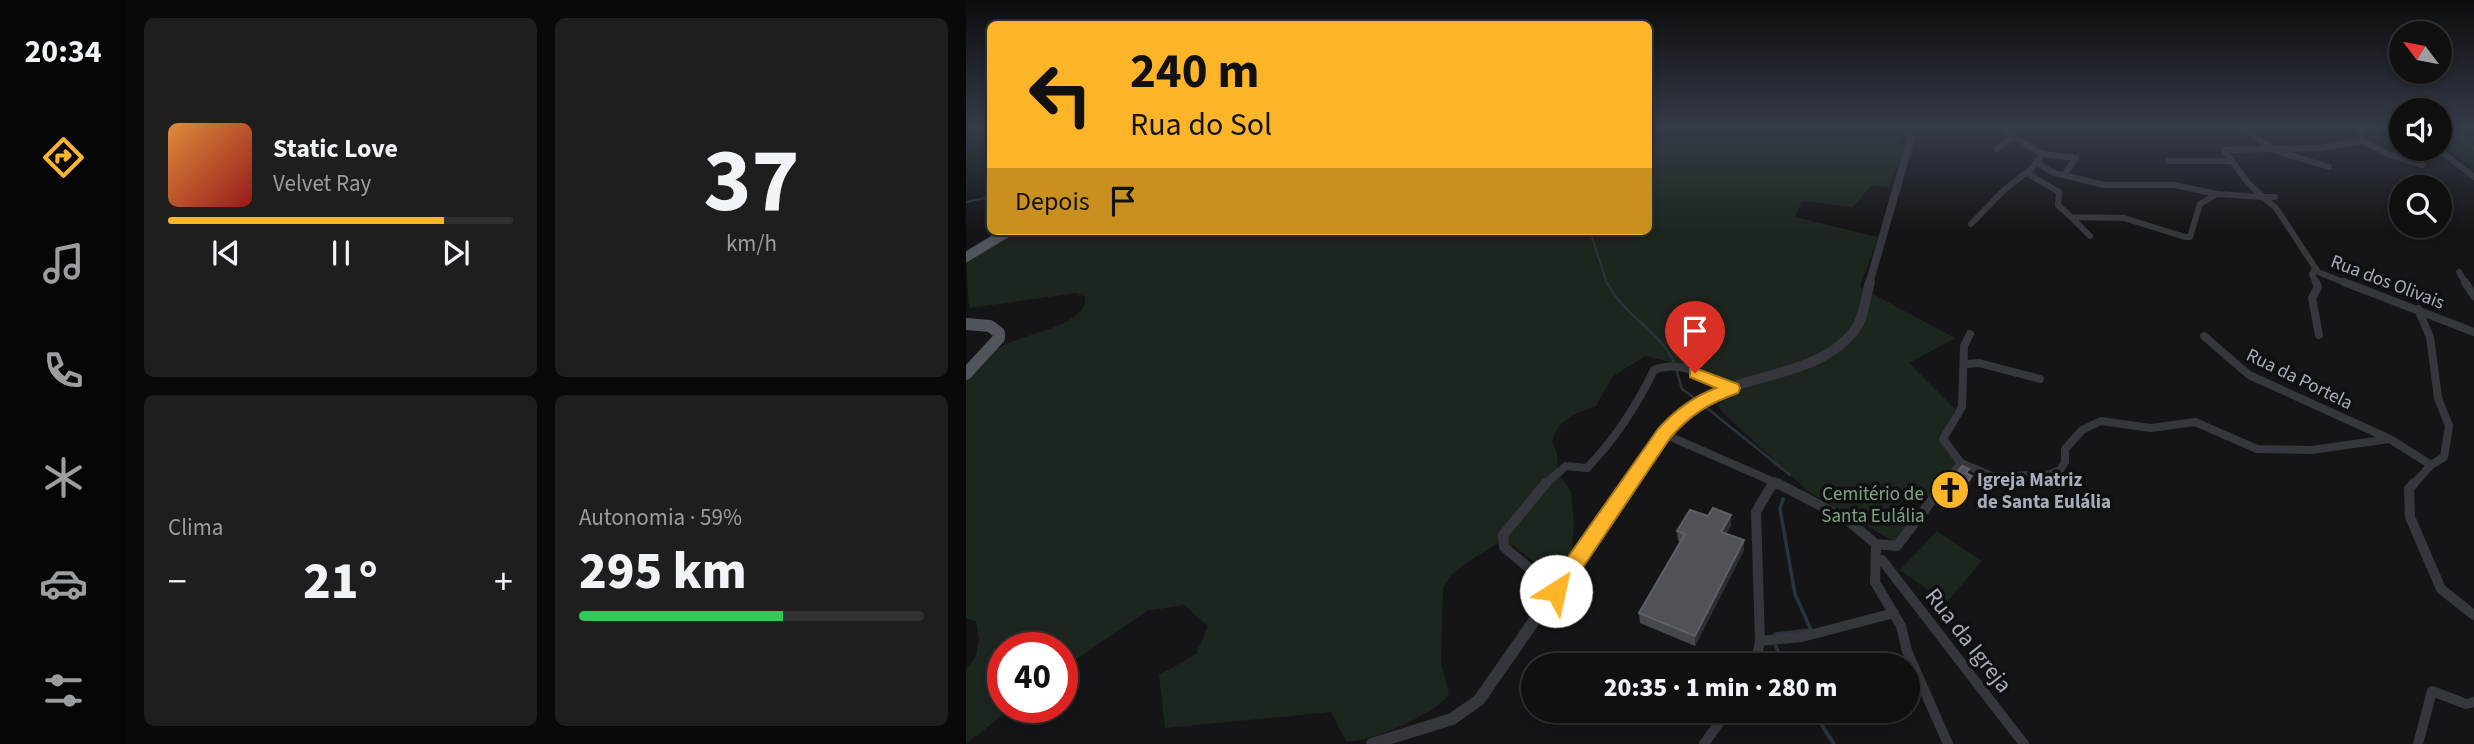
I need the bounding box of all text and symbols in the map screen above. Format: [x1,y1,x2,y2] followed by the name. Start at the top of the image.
[2389,21,2452,84] north arrow
[2389,21,2452,238] map controls
[24,29,102,75] text: 20:34
[1130,37,1259,107] text: 240 m
[1015,49,1106,140] icon: left
[2389,98,2452,161] button: sound
[1130,102,1272,148] text: Rua do Sol
[703,117,800,246] text: 37
[273,130,398,167] text: Static Love
[39,133,88,182] icon: directions
[273,167,371,200] text: Velvet Ray
[2389,175,2452,238] button: search
[1104,182,1142,220] icon: arrive
[1015,183,1090,220] text: Depois
[726,227,777,260] text: km/h
[207,234,245,272] icon: previous
[322,234,360,272] icon: pause
[437,234,475,272] icon: next
[39,239,88,288] icon: music
[2327,248,2448,317] street label: Rua dos Olivais
[1665,301,1725,373] pin
[1676,312,1714,350] icon: arrive
[2241,342,2357,417] street label: Rua da Portela
[39,346,88,395] icon: phone
[39,453,88,502] icon: climate
[1977,467,2111,516] place label: Igreja Matriz de Santa Eulália
[1929,469,1971,511] church icon: Igreja Matriz de Santa Eulália
[1821,481,1925,530] park label: Cemitério de Santa Eulália
[579,501,742,534] text: Autonomia · 59%
[168,511,223,544] text: Clima
[579,535,747,609] text: 295 km
[303,545,378,619] text: 21°
[1519,554,1593,628] position arrow
[168,555,187,609] text: −
[494,555,513,609] text: +
[39,559,88,608] icon: car
[1917,581,2020,700] street label: Rua da Igreja
[987,632,1078,723] speed limit sign: 40
[39,666,88,715] icon: filters
[1604,669,1837,706] text: 20:35 · 1 min · 280 m

